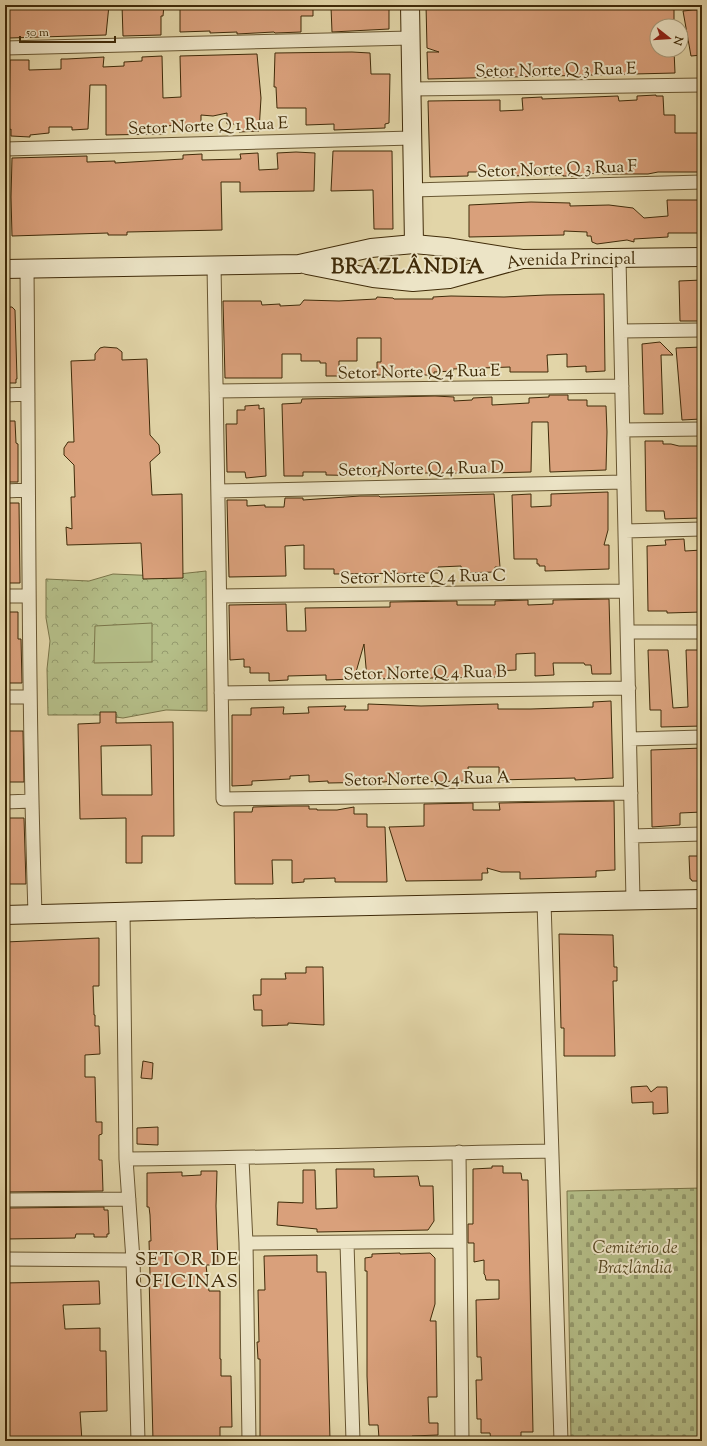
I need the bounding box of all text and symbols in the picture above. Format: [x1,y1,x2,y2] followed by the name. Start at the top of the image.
[20,18,115,44] scale bar
[649,18,689,58] north arrow
[25,24,49,42] text: 50 m
[669,33,687,47] text: N
[475,58,637,84] street label: Setor Norte Q 3 Rua E
[128,112,288,142] street label: Setor Norte Q 1 Rua E
[477,155,638,185] street label: Setor Norte Q 3 Rua F
[504,248,636,277] street label: Avenida Principal
[331,253,485,283] district label: BRAZLÂNDIA
[337,360,501,386] street label: Setor Norte Q 4 Rua E
[338,457,504,483] street label: Setor Norte Q 4 Rua D
[340,565,506,591] street label: Setor Norte Q 4 Rua C
[343,661,507,687] street label: Setor Norte Q 4 Rua B
[344,767,511,793] street label: Setor Norte Q 4 Rua A
[592,1237,678,1281] park label: Cemitério de Brazlândia
[135,1247,239,1296] district label: SETOR DE OFICINAS

